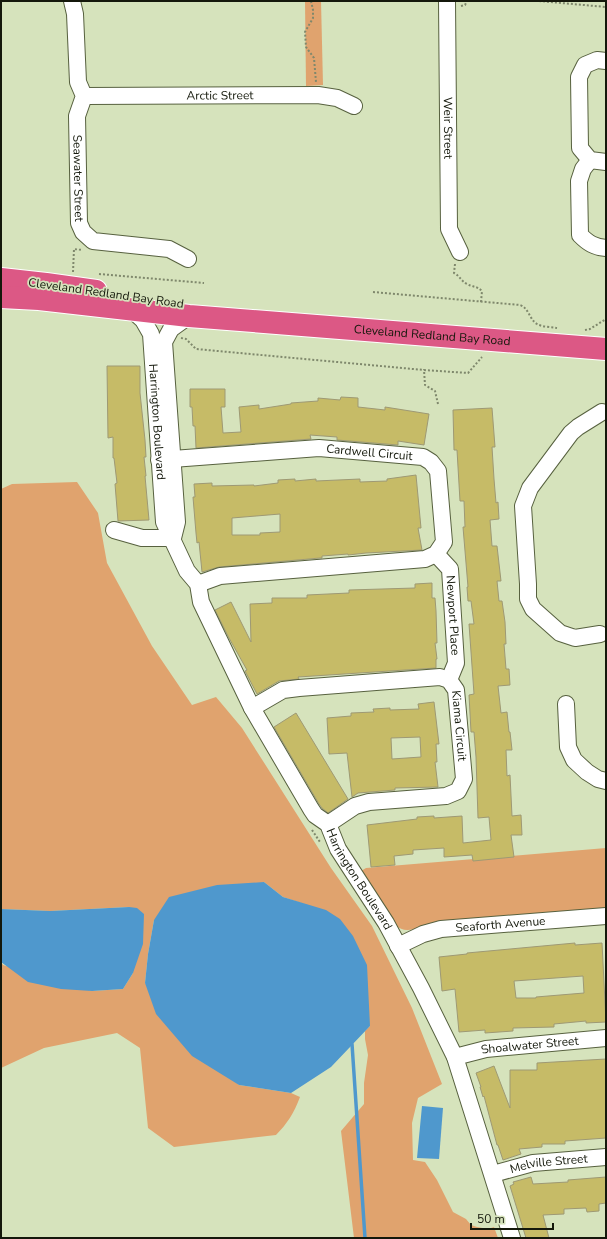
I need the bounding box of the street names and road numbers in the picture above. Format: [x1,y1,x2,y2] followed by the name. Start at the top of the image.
[186,87,254,104] street label: Arctic Street
[440,97,456,160] street label: Weir Street
[69,134,87,223] street label: Seawater Street
[27,274,185,312] street label: Cleveland Redland Bay Road
[353,321,511,349] street label: Cleveland Redland Bay Road
[145,363,169,480] street label: Harrington Boulevard
[326,441,414,464] street label: Cardwell Circuit
[442,575,464,656] street label: Newport Place
[448,690,470,763] street label: Kiama Circuit
[323,826,396,933] street label: Harrington Boulevard
[455,913,546,936] street label: Seaforth Avenue
[479,1032,580,1058] street label: Shoalwater Street
[508,1150,589,1177] street label: Melville Street

